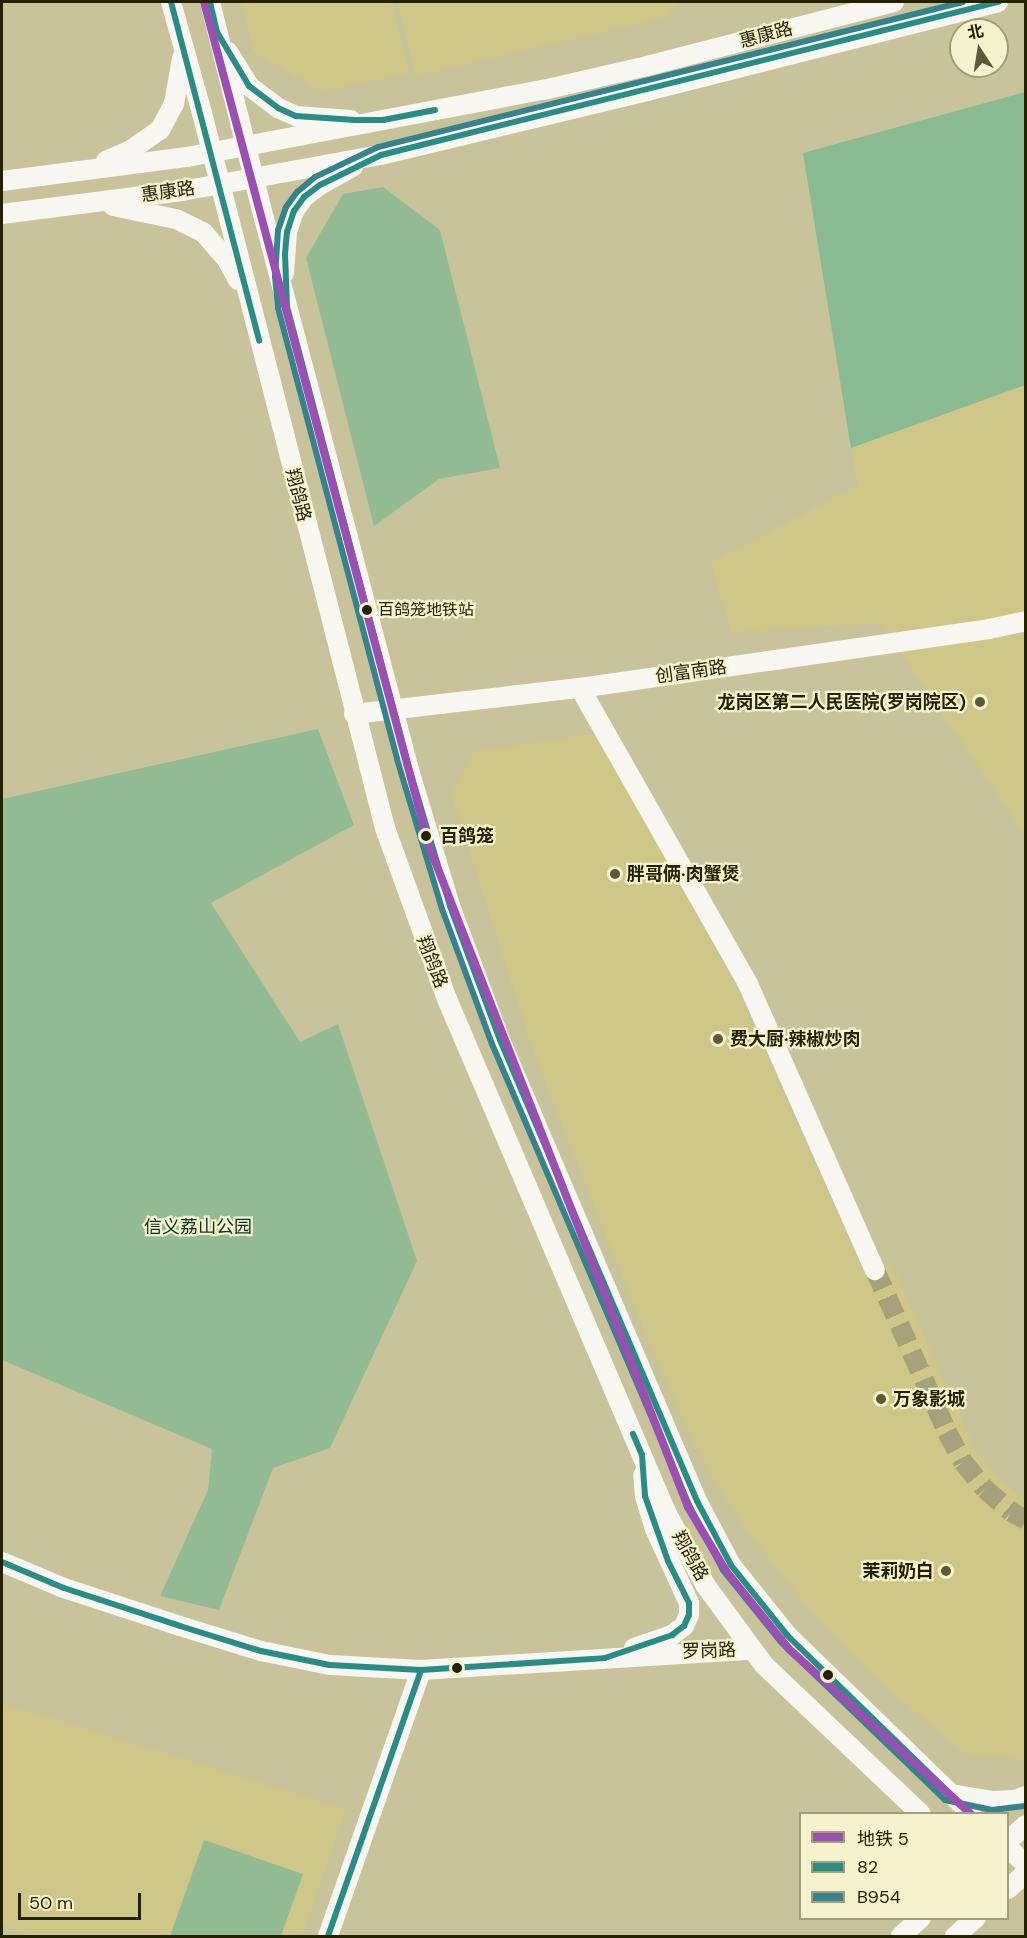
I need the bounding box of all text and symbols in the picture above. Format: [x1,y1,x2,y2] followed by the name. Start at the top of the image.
[737,18,795,52] street label: 惠康路
[949,18,1009,78] north arrow
[966,20,986,44] text: 北
[140,178,196,206] street label: 惠康路
[281,466,315,524] street label: 翔鸽路
[378,600,474,620] place label: 百鸽笼地铁站
[361,604,373,616] marker: 百鸽笼地铁站
[654,656,728,688] street label: 创富南路
[717,691,966,713] place label: 龙岗区第二人民医院(罗岗院区)
[971,693,989,711] marker: 龙岗区第二人民医院(罗岗院区)
[440,825,494,847] place label: 百鸽笼
[417,827,435,845] marker: 百鸽笼
[627,863,740,885] place label: 胖哥俩·肉蟹煲
[608,867,622,881] marker: 胖哥俩·肉蟹煲
[412,933,452,991] street label: 翔鸽路
[730,1028,861,1050] place label: 费大厨·辣椒炒肉
[711,1032,725,1046] marker: 费大厨·辣椒炒肉
[144,1216,252,1238] park label: 信义荔山公园
[893,1388,965,1410] place label: 万象影城
[874,1392,888,1406] marker: 万象影城
[667,1527,713,1585] street label: 翔鸽路
[862,1560,934,1582] place label: 茉莉奶白
[939,1564,953,1578] marker: 茉莉奶白
[682,1639,736,1663] street label: 罗岗路
[451,1662,463,1674] unlabelled marker
[822,1669,834,1681] unlabelled marker
[799,1812,1009,1920] legend
[857,1827,909,1851] text: 地铁 5
[857,1855,878,1879] text: 82
[21,1881,144,1919] scale bar
[857,1885,901,1909] text: B954
[29,1891,73,1915] text: 50 m

